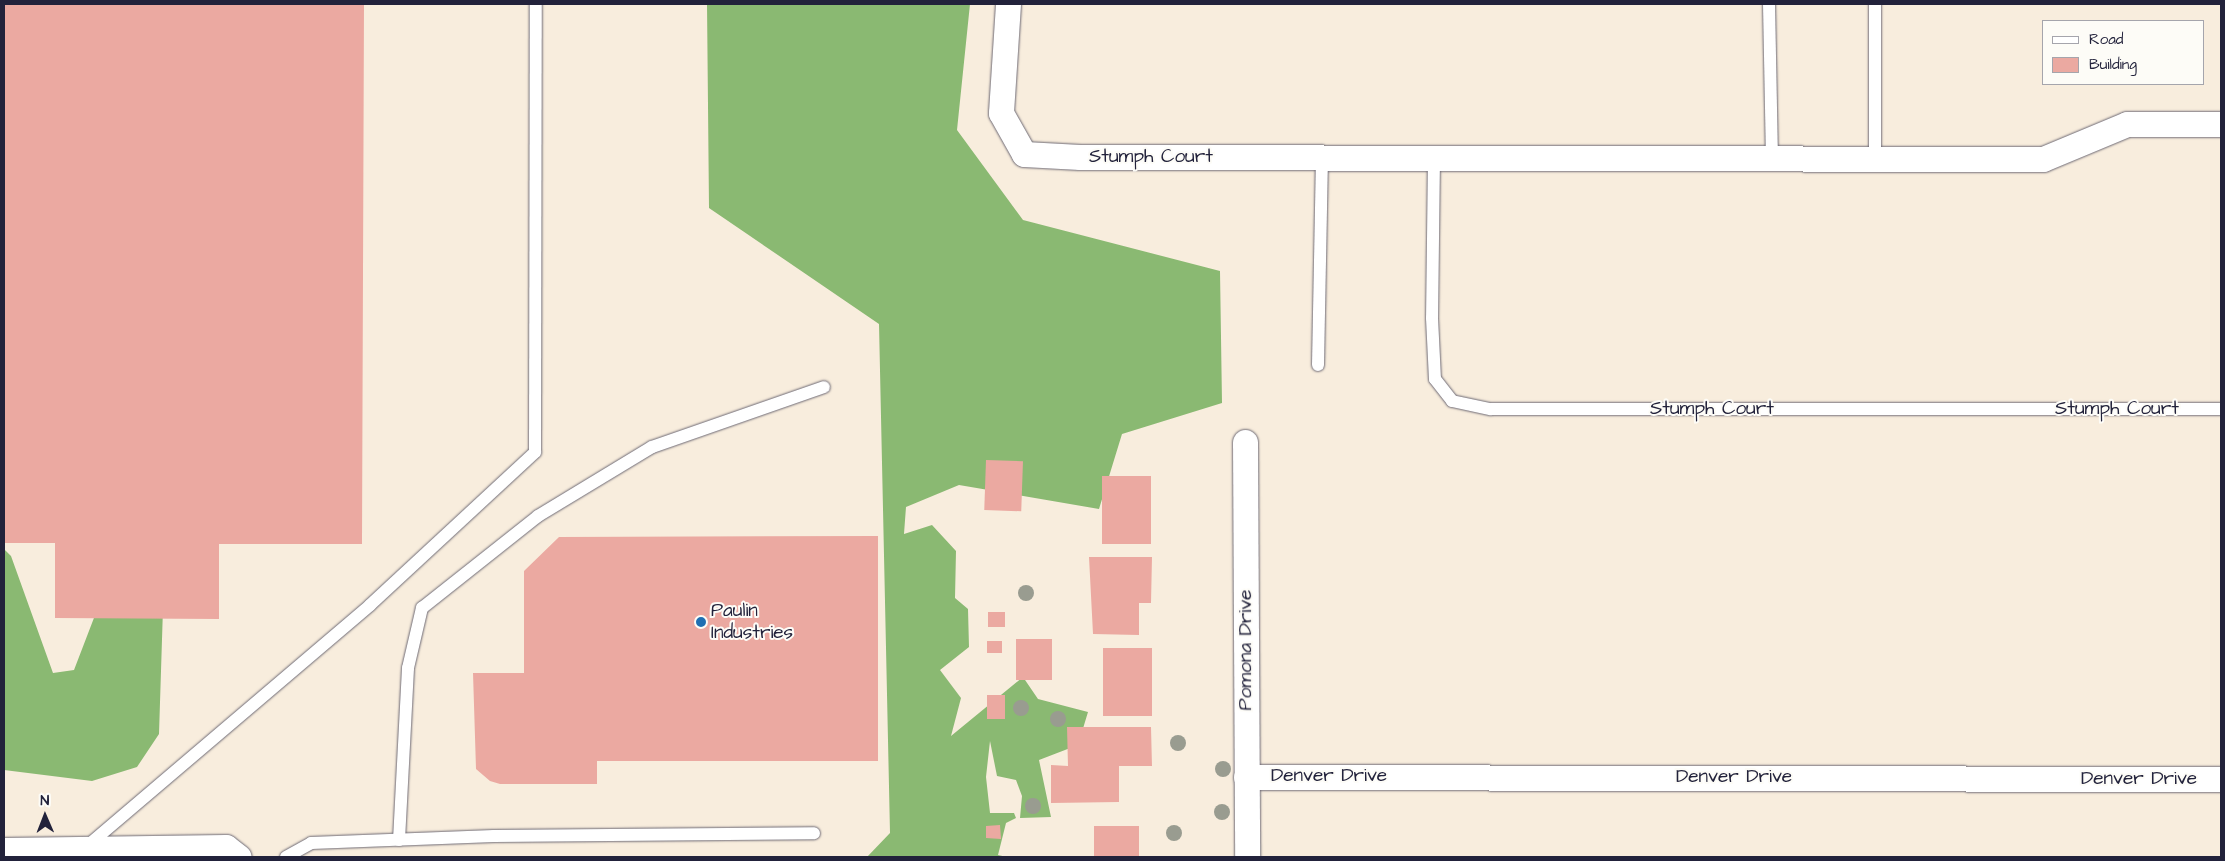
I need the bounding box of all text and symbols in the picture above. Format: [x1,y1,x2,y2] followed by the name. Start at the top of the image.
[2042,20,2205,85] legend
[2089,29,2123,50] text: Road
[2089,54,2137,75] text: Building
[1089,146,1213,168] street label: Stumph Court
[1650,398,1774,420] street label: Stumph Court
[2055,398,2179,420] street label: Stumph Court
[1235,590,1257,710] street label: Pomona Drive
[711,600,793,644] place label: Paulin Industries
[695,616,707,628] marker: Paulin Industries
[1271,765,1387,787] street label: Denver Drive
[1676,766,1792,788] street label: Denver Drive
[2081,768,2197,790] street label: Denver Drive
[20,791,70,841] north arrow
[40,791,49,811] text: N

